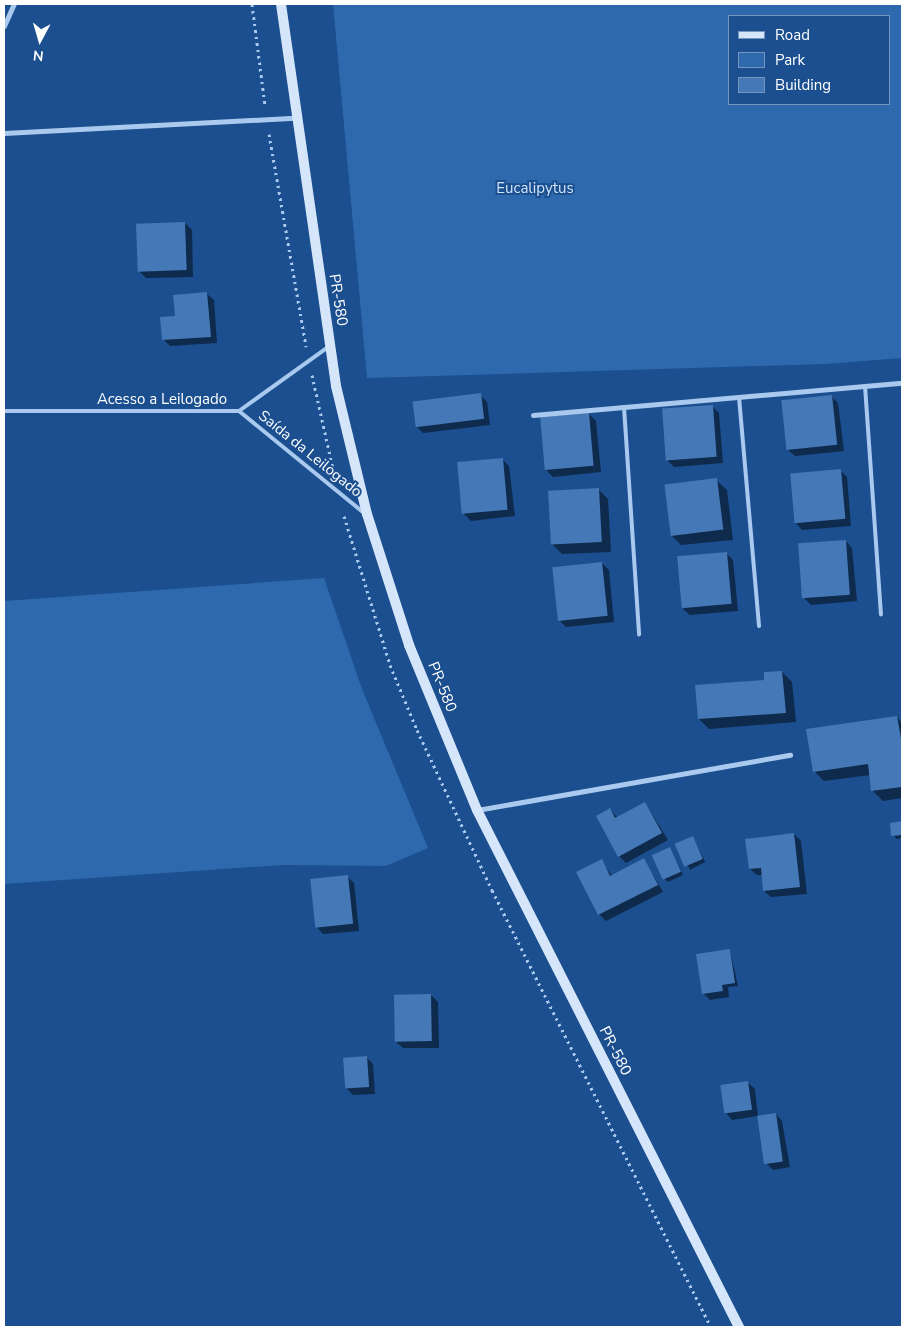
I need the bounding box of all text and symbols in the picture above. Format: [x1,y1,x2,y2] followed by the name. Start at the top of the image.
[15,15,65,65] north arrow
[728,15,891,105] legend
[775,25,810,45] text: Road
[32,45,45,65] text: N
[775,50,805,70] text: Park
[775,75,831,95] text: Building
[496,180,574,198] park label: Eucalipytus
[325,273,351,327] street label: PR-580
[97,391,227,409] street label: Acesso a Leilogado
[255,407,365,501] street label: Saída da Leilogado
[424,659,460,715] street label: PR-580
[595,1023,635,1079] street label: PR-580

